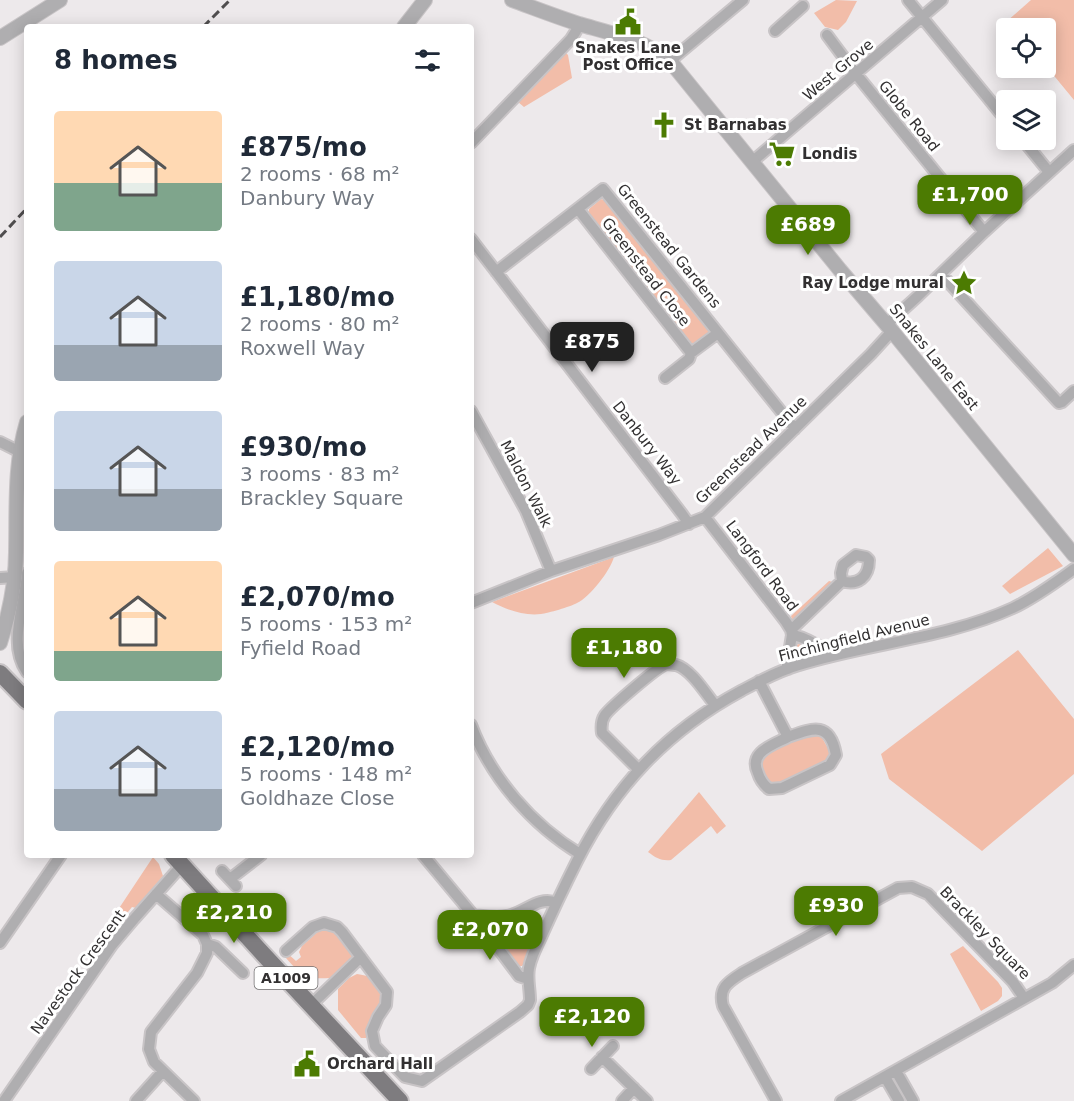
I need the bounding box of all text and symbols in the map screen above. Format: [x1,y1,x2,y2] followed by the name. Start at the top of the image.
[613,7,643,37] public building icon: Snakes Lane Post Office
[996,18,1056,150] map controls
[996,18,1056,78] button: locate
[799,35,877,105] street label: West Grove
[575,39,681,74] place label: Snakes Lane Post Office
[411,44,444,77] icon: filters
[54,45,178,75] text: 8 homes
[875,77,943,155] street label: Globe Road
[996,90,1056,150] button: layers
[649,110,679,140] church icon: St Barnabas
[684,116,787,134] place label: St Barnabas
[240,132,367,162] text: £875/mo
[102,135,174,207] icon: home
[767,139,797,169] supermarket icon: Londis
[802,145,857,163] place label: Londis
[240,162,400,186] text: 2 rooms · 68 m²
[921,175,1019,226] pin: £1,700
[613,180,725,312] street label: Greenstead Gardens
[931,182,1009,206] text: £1,700
[240,186,375,210] text: Danbury Way
[772,205,844,256] pin: £689
[780,212,836,236] text: £689
[598,214,694,330] street label: Greenstead Close
[949,268,979,298] place icon: Ray Lodge mural
[802,274,944,292] place label: Ray Lodge mural
[240,282,395,312] text: £1,180/mo
[102,285,174,357] icon: home
[886,300,982,414] street label: Snakes Lane East
[240,312,400,336] text: 2 rooms · 80 m²
[556,322,628,373] pin: £875
[564,329,620,353] text: £875
[240,336,365,360] text: Roxwell Way
[692,392,810,508] street label: Greenstead Avenue
[609,398,685,488] street label: Danbury Way
[240,432,367,462] text: £930/mo
[102,435,174,507] icon: home
[496,438,556,531] street label: Maldon Walk
[240,462,400,486] text: 3 rooms · 83 m²
[240,486,403,510] text: Brackley Square
[722,517,802,615] street label: Langford Road
[240,582,395,612] text: £2,070/mo
[102,585,174,657] icon: home
[777,611,931,665] street label: Finchingfield Avenue
[240,612,412,636] text: 5 rooms · 153 m²
[575,628,673,679] pin: £1,180
[585,635,663,659] text: £1,180
[240,636,361,660] text: Fyfield Road
[240,732,395,762] text: £2,120/mo
[102,735,174,807] icon: home
[240,762,412,786] text: 5 rooms · 148 m²
[240,786,395,810] text: Goldhaze Close
[936,883,1034,983] street label: Brackley Square
[800,886,872,937] pin: £930
[185,893,283,944] pin: £2,210
[808,893,864,917] text: £930
[195,900,273,924] text: £2,210
[27,906,129,1038] street label: Navestock Crescent
[441,910,539,961] pin: £2,070
[451,917,529,941] text: £2,070
[254,967,318,989] road number: A1009
[543,997,641,1048] pin: £2,120
[553,1004,631,1028] text: £2,120
[292,1049,322,1079] public building icon: Orchard Hall
[327,1055,433,1073] place label: Orchard Hall

